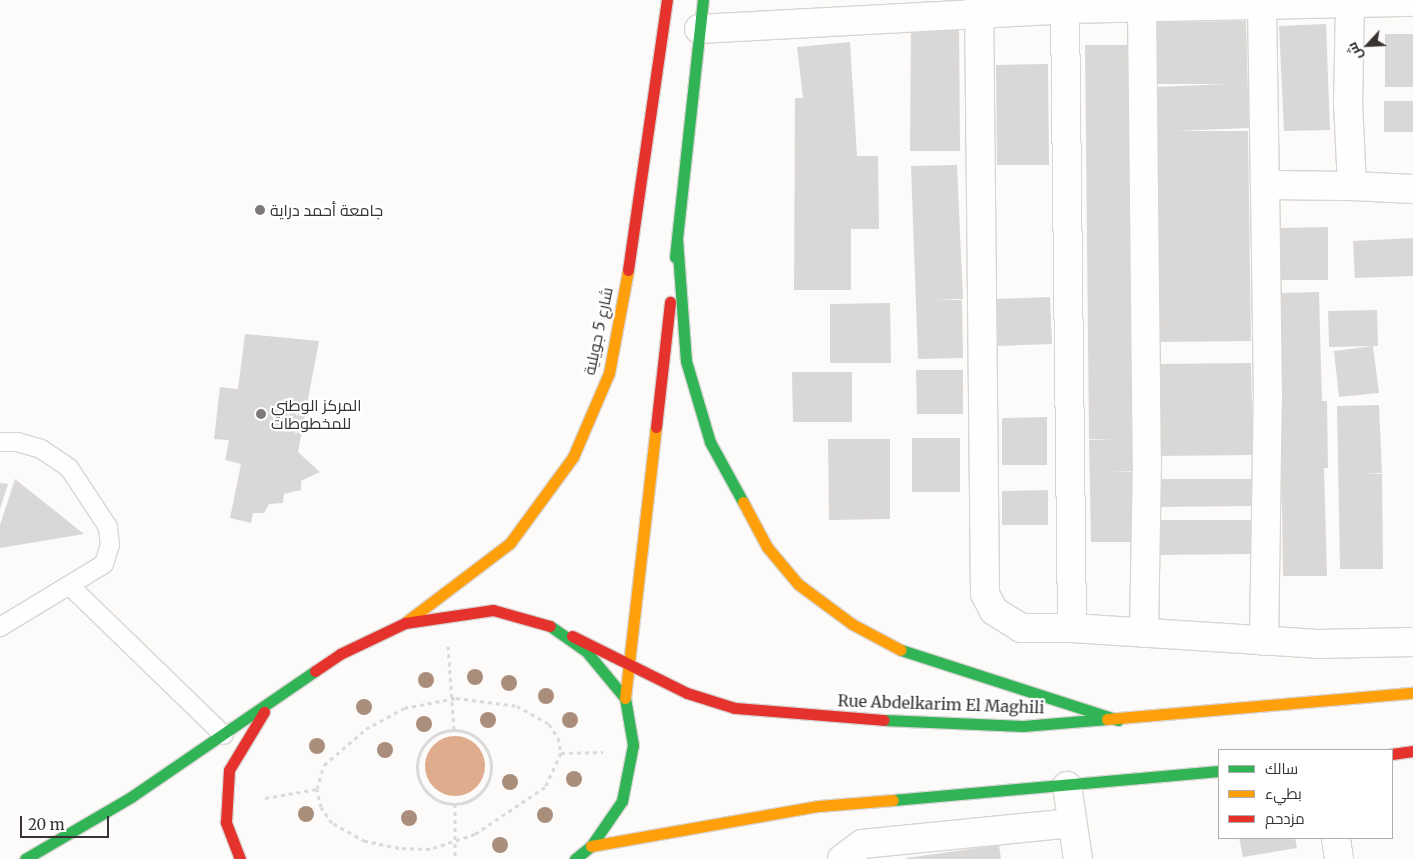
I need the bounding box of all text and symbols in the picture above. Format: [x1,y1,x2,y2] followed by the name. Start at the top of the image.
[1343,20,1393,70] north arrow
[1342,39,1366,63] text: ش
[270,200,383,220] place label: جامعة أحمد دراية
[254,204,266,216] marker: جامعة أحمد دراية
[579,285,617,377] street label: شارع 5 جويلية
[271,395,362,433] place label: المركز الوطني للمخطوطات
[255,408,267,420] marker: المركز الوطني للمخطوطات
[837,691,1045,717] street label: Rue Abdelkarim El Maghili
[1218,749,1393,839] legend
[1265,759,1298,778] text: سالك
[1265,784,1302,803] text: بطيء
[22,806,111,838] scale bar
[1265,809,1305,828] text: مزدحم
[28,815,65,834] text: 20 m

